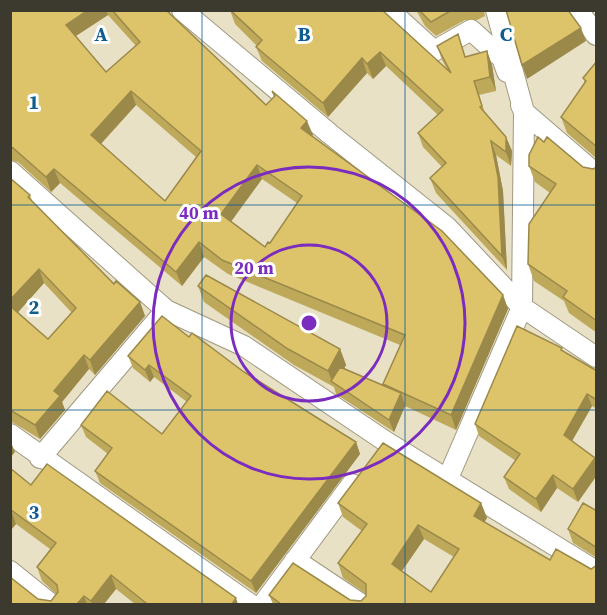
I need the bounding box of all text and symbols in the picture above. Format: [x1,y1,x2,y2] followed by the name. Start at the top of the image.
[94,20,108,48] text: A
[297,20,311,48] text: B
[500,20,512,48] text: C
[29,88,39,116] text: 1
[179,200,219,225] text: 40 m
[234,255,274,280] text: 20 m
[29,293,40,321] text: 2
[299,313,319,333] centre of rings
[29,498,40,526] text: 3

